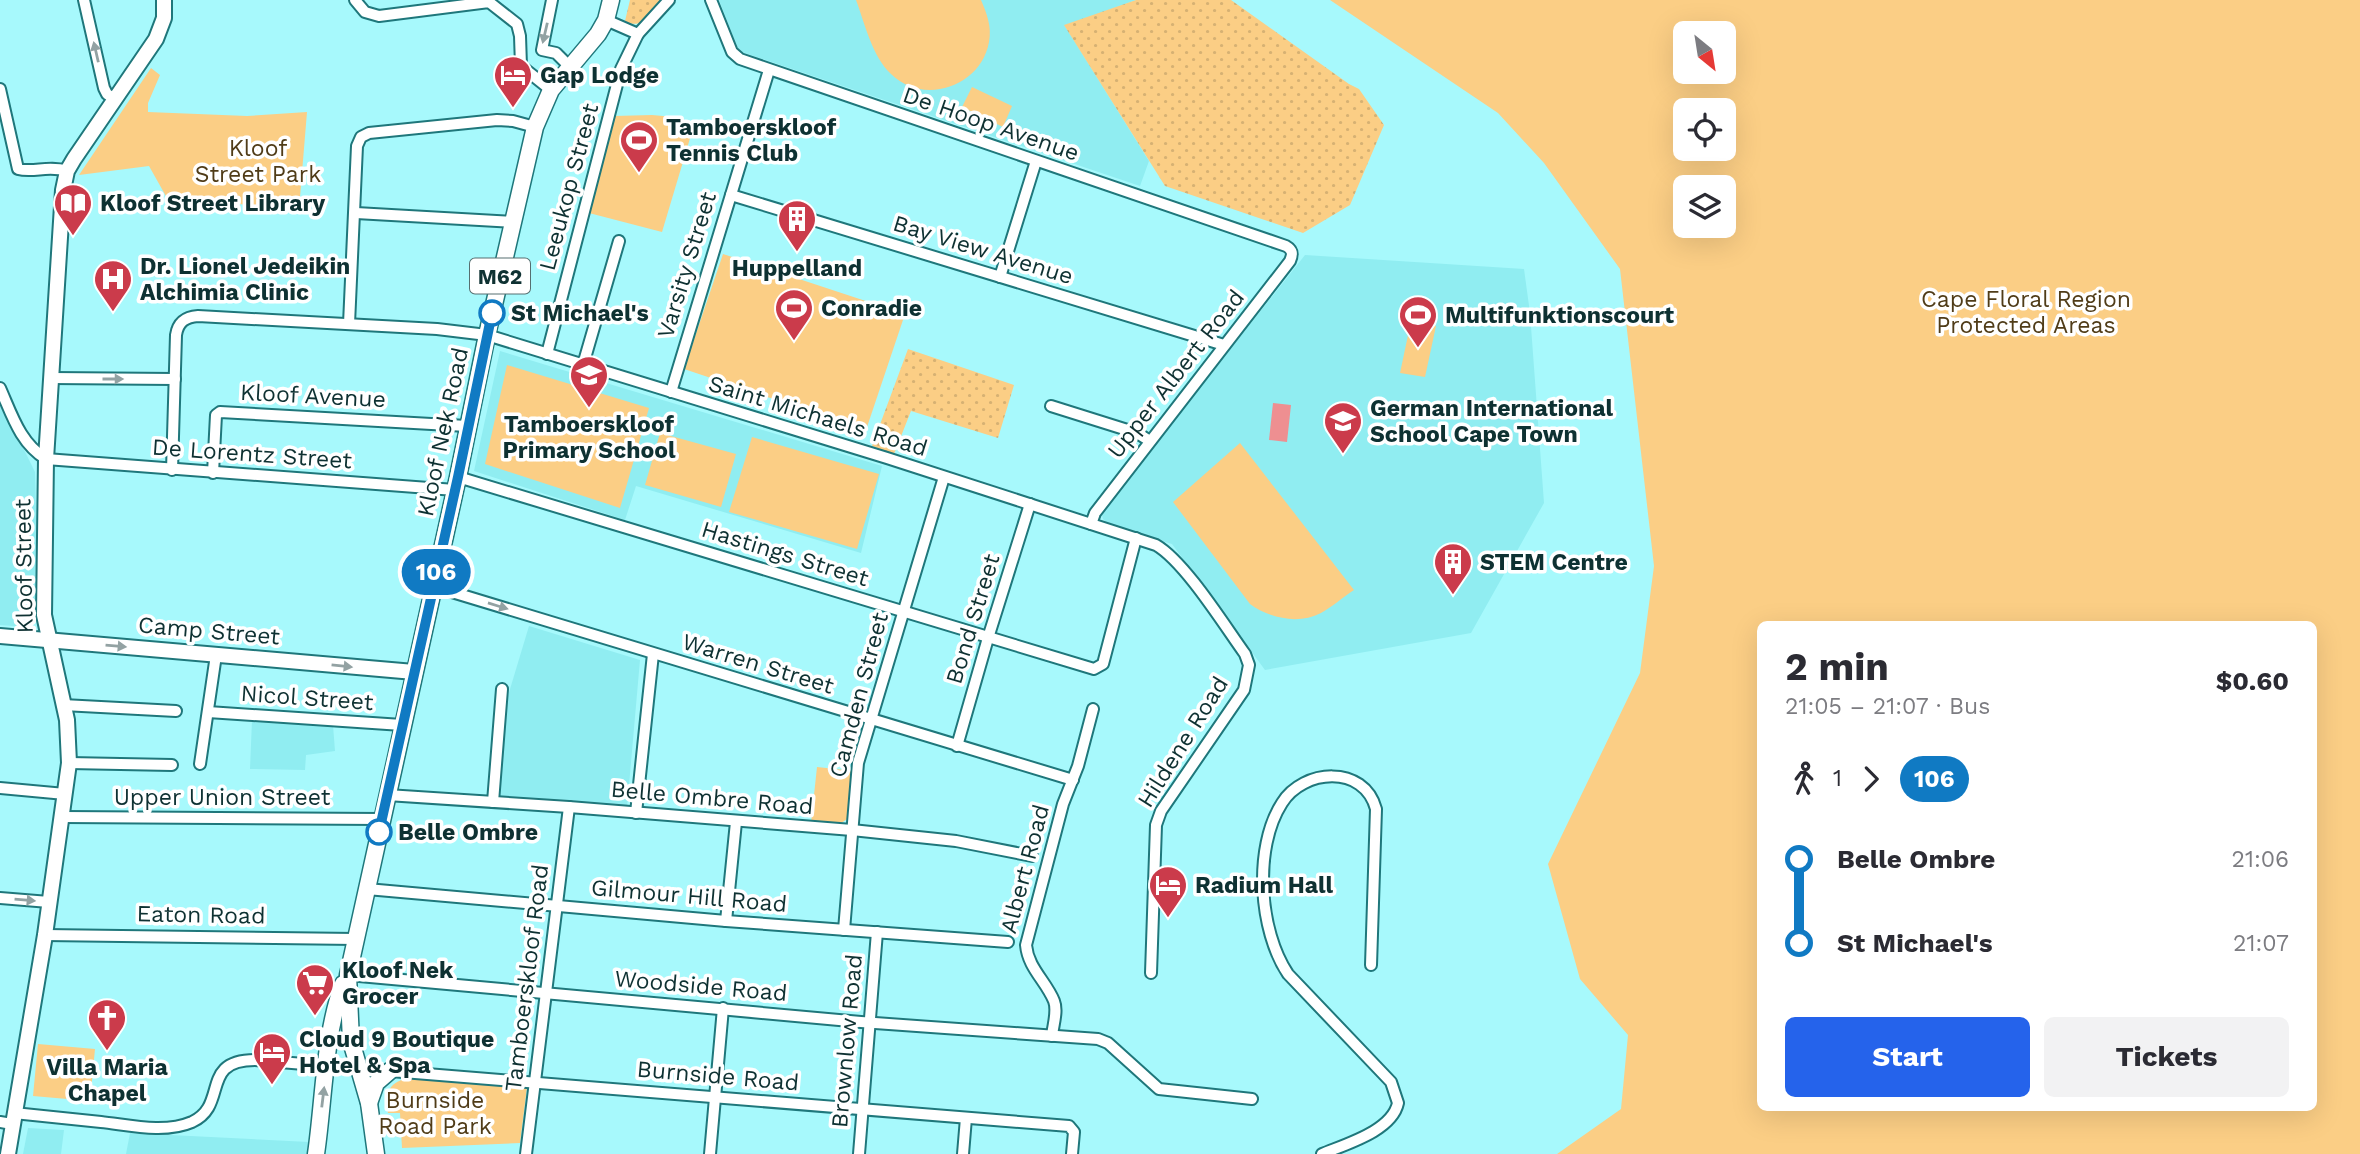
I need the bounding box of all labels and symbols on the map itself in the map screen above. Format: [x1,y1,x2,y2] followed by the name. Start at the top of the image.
[1673,21,1736,84] north arrow
[539,22,550,44] one-way arrow
[90,41,101,63] one-way arrow
[492,54,534,109] hotel icon: Gap Lodge
[540,62,659,89] place label: Gap Lodge
[899,81,1083,167] street label: De Hoop Avenue
[534,100,604,274] street label: Leeukop Street
[666,114,837,167] place label: Tamboerskloof Tennis Club
[618,119,660,174] sports icon: Tamboerskloof Tennis Club
[195,135,321,188] park label: Kloof Street Park
[52,182,94,237] library icon: Kloof Street Library
[652,188,722,341] street label: Varsity Street
[100,190,325,217] place label: Kloof Street Library
[776,198,818,253] building icon: Huppelland
[890,210,1076,290] street label: Bay View Avenue
[140,253,350,306] place label: Dr. Lionel Jedeikin Alchimia Clinic
[732,255,862,282] place label: Huppelland
[92,258,134,313] hospital icon: Dr. Lionel Jedeikin Alchimia Clinic
[470,258,530,294] road number: M62
[1102,284,1250,464] street label: Upper Albert Road
[1921,286,2131,339] park label: Cape Floral Region Protected Areas
[773,287,815,342] sports icon: Conradie
[1397,294,1439,349] sports icon: Multifunktionscourt
[821,295,922,322] place label: Conradie
[479,300,505,326] marker: St Michael's
[511,300,649,327] place label: St Michael's
[1445,302,1674,329] place label: Multifunktionscourt
[412,345,474,519] street label: Kloof Nek Road
[568,354,610,409] school or university icon: Tamboerskloof Primary School
[705,370,931,462] street label: Saint Michaels Road
[102,373,124,385] one-way arrow
[239,379,387,413] street label: Kloof Avenue
[1370,395,1614,448] place label: German International School Cape Town
[1322,400,1364,455] school or university icon: German International School Cape Town
[502,411,676,464] place label: Tamboerskloof Primary School
[151,434,353,474] street label: De Lorentz Street
[9,498,39,634] street label: Kloof Street
[698,516,872,592] street label: Hastings Street
[1432,541,1474,596] building icon: STEM Centre
[396,549,476,595] line badge: 106
[1480,549,1628,576] place label: STEM Centre
[940,550,1006,687] street label: Bond Street
[487,601,508,612] one-way arrow
[824,609,894,780] street label: Camden Street
[137,611,281,651] street label: Camp Street
[679,628,837,700] street label: Warren Street
[105,641,127,652] one-way arrow
[332,660,354,671] one-way arrow
[1132,672,1234,812] street label: Hildene Road
[240,680,375,716] street label: Nicol Street
[610,776,814,820] street label: Belle Ombre Road
[114,784,331,811] street label: Upper Union Street
[995,802,1055,936] street label: Albert Road
[366,819,392,845] marker: Belle Ombre
[398,819,538,846] place label: Belle Ombre
[500,863,554,1093] street label: Tamboerskloof Road
[1147,864,1189,919] hotel icon: Radium Hall
[1195,872,1334,899] place label: Radium Hall
[590,874,788,918] street label: Gilmour Hill Road
[14,895,36,906] one-way arrow
[136,900,266,930] street label: Eaton Road
[826,953,868,1129] street label: Brownlow Road
[342,957,454,1010] place label: Kloof Nek Grocer
[294,962,336,1017] supermarket icon: Kloof Nek Grocer
[614,965,788,1007] street label: Woodside Road
[86,997,128,1052] church icon: Villa Maria Chapel
[299,1026,494,1079] place label: Cloud 9 Boutique Hotel & Spa
[251,1031,293,1086] hotel icon: Cloud 9 Boutique Hotel & Spa
[46,1054,168,1107] place label: Villa Maria Chapel
[636,1055,800,1097] street label: Burnside Road
[318,1086,329,1108] one-way arrow
[378,1087,492,1140] park label: Burnside Road Park

